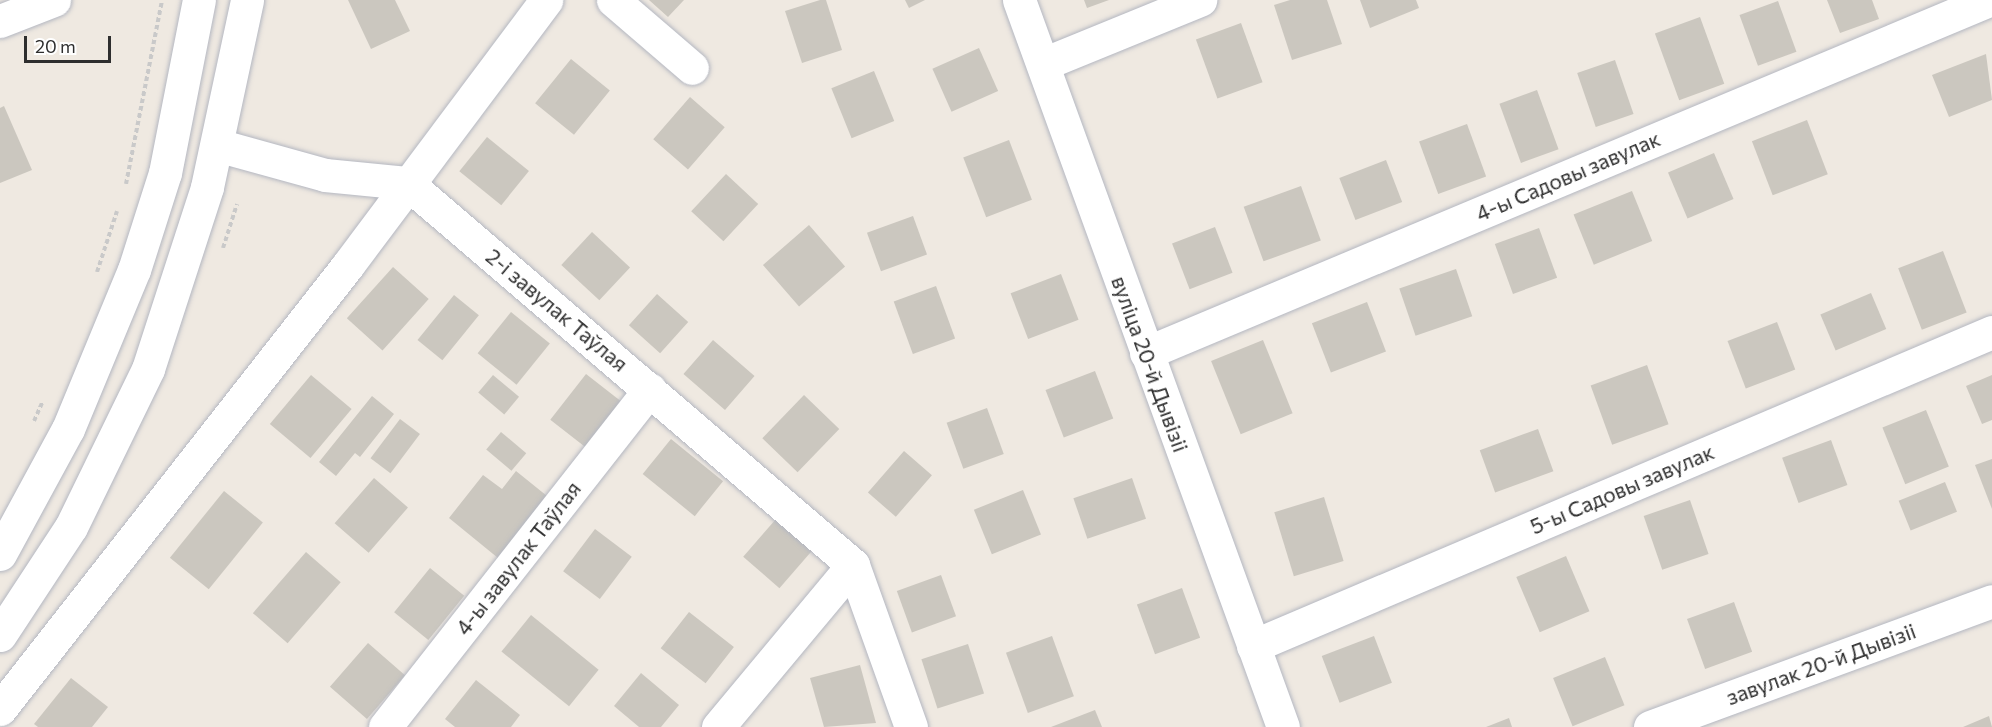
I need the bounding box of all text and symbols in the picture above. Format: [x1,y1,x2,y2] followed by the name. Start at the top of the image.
[27,24,114,62] scale bar
[35,35,76,57] text: 20 m
[1472,126,1664,226] street label: 4-ы Садовы завулак
[481,243,633,377] street label: 2-і завулак Таўлая
[1106,273,1194,455] street label: вуліца 20-й Дывізіі
[1526,439,1718,539] street label: 5-ы Садовы завулак
[450,476,586,640] street label: 4-ы завулак Таўлая
[1723,618,1919,710] street label: завулак 20-й Дывізіі

